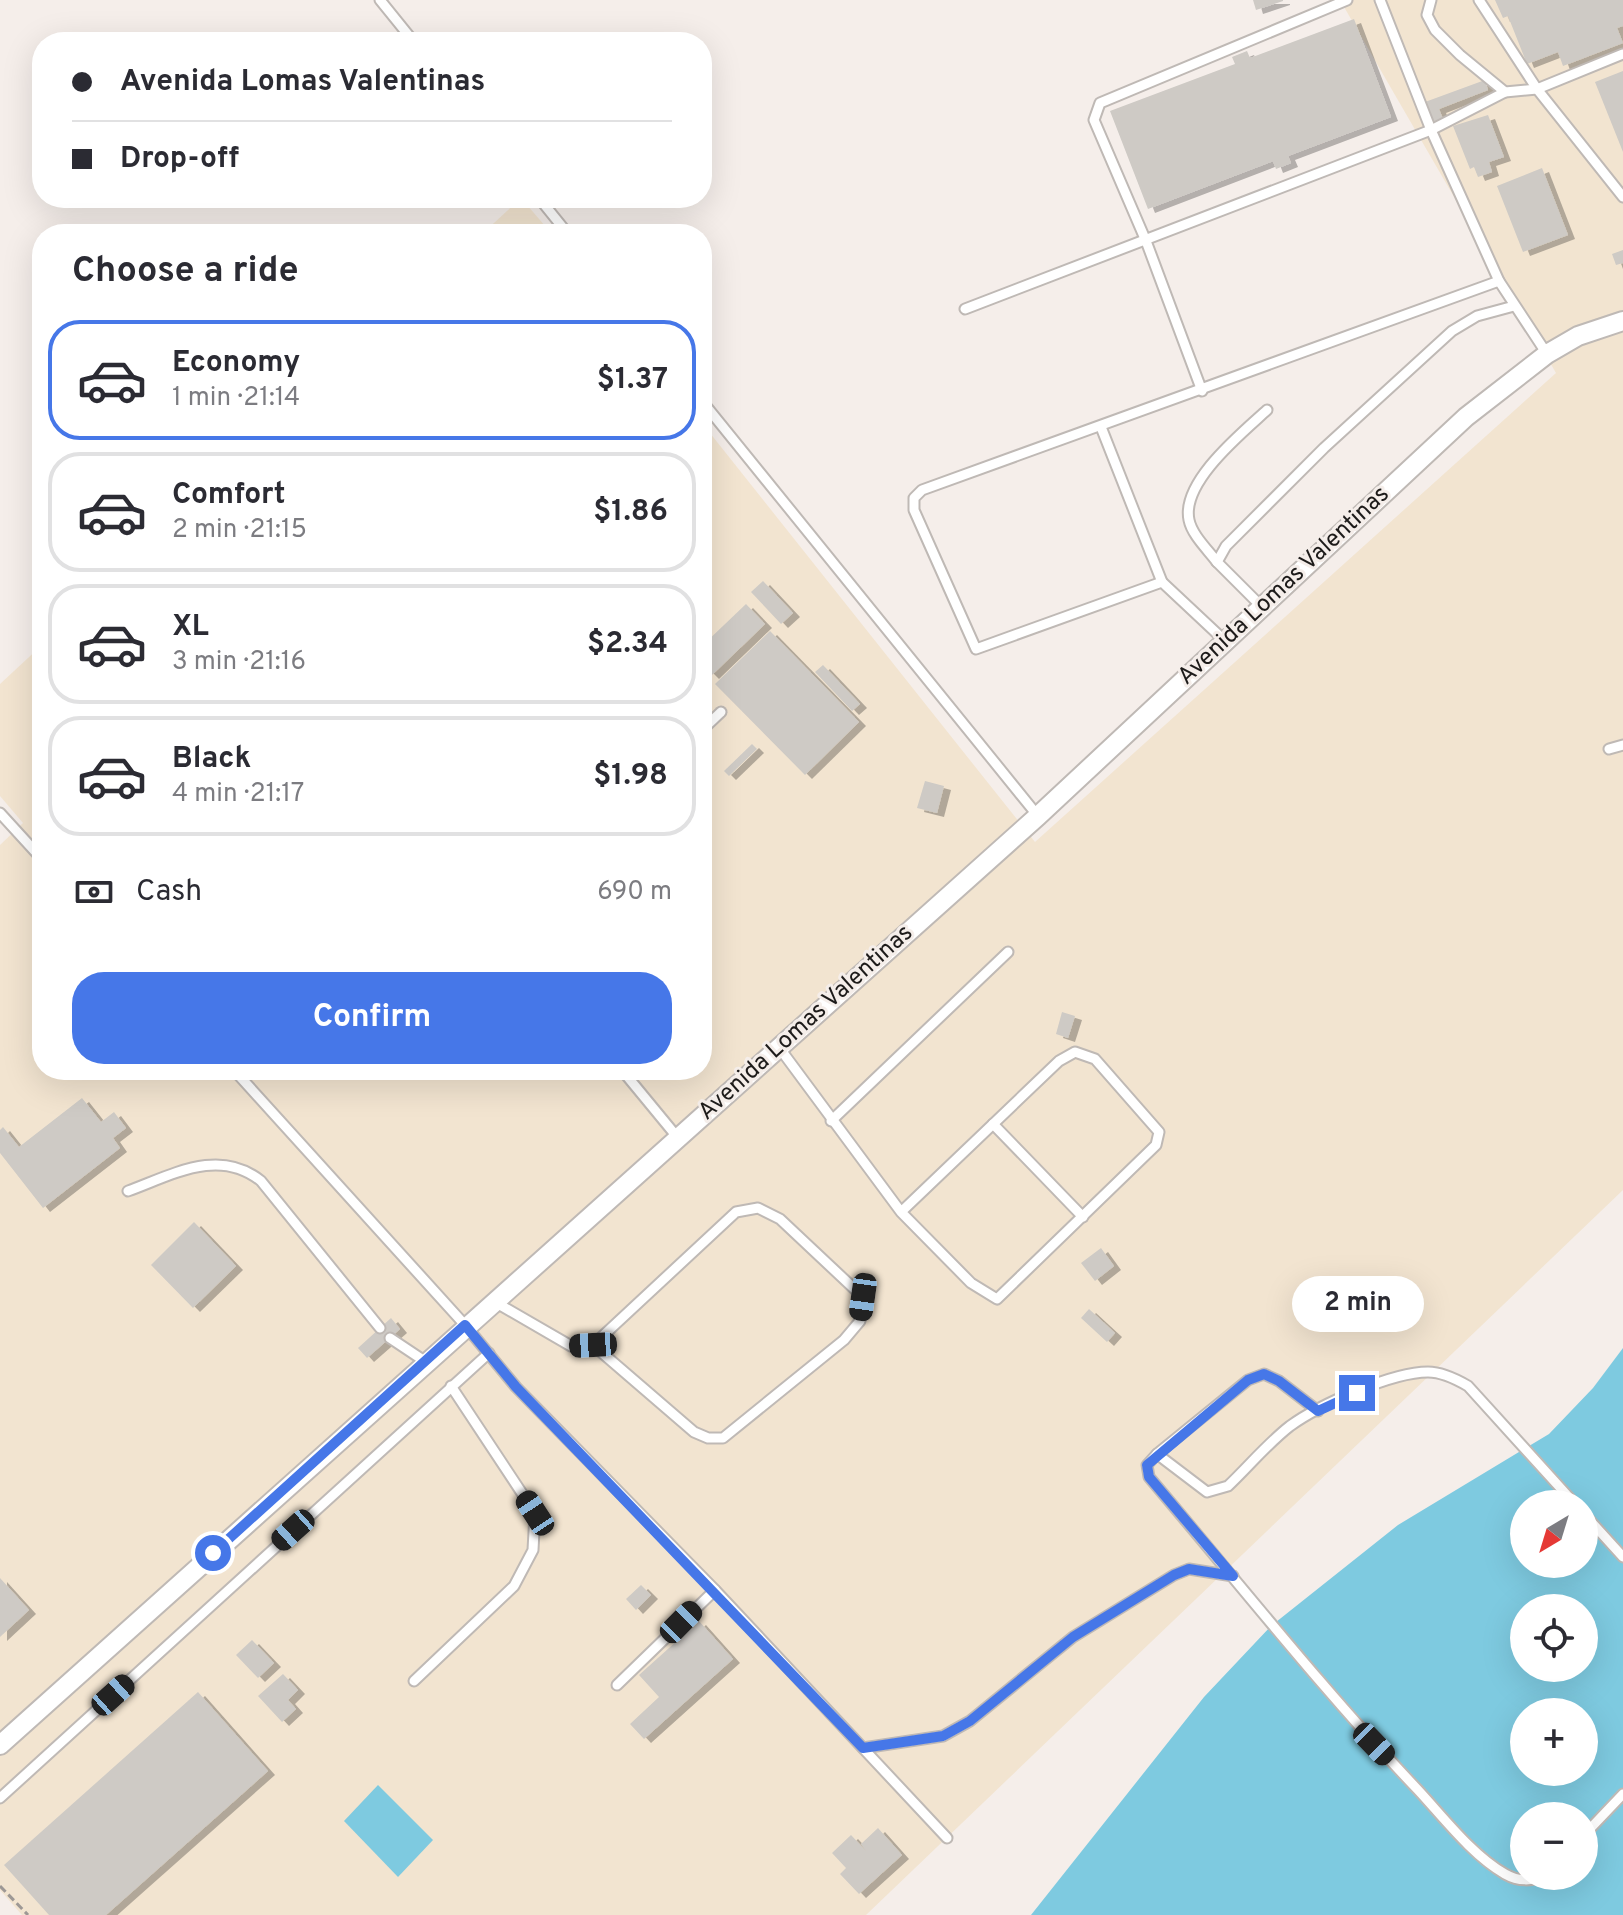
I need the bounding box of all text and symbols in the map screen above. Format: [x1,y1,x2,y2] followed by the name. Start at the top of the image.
[120,64,485,101] text: Avenida Lomas Valentinas
[120,141,239,178] text: Drop-off
[72,249,298,295] text: Choose a ride
[76,344,148,416] icon: car
[172,345,300,382] text: Economy
[597,362,668,399] text: $1.37
[172,382,300,415] text: 1 min · 21:14
[76,476,148,548] icon: car
[172,477,285,514] text: Comfort
[1172,480,1396,692] street label: Avenida Lomas Valentinas
[593,494,668,531] text: $1.86
[172,514,307,547] text: 2 min · 21:15
[76,608,148,680] icon: car
[172,609,209,646] text: XL
[587,626,668,663] text: $2.34
[172,646,306,679] text: 3 min · 21:16
[76,740,148,812] icon: car
[172,741,251,778] text: Black
[593,758,668,795] text: $1.98
[172,778,304,811] text: 4 min · 21:17
[72,870,116,914] icon: cash
[136,874,202,911] text: Cash
[597,876,672,909] text: 690 m
[692,919,920,1127] street label: Avenida Lomas Valentinas
[72,972,672,1064] button: Confirm
[848,1272,878,1322] car
[1291,1277,1423,1333] callout: 2 min
[1324,1287,1392,1320] text: 2 min
[568,1332,618,1358] car
[1339,1375,1375,1411] route end
[512,1486,558,1540] car
[1510,1490,1598,1578] north arrow
[1510,1490,1598,1890] map controls
[267,1505,319,1555] car
[195,1535,231,1571] route start
[1510,1594,1598,1682] button: locate
[656,1597,706,1647] car
[87,1670,139,1720] car
[1510,1698,1598,1786] button: +
[1349,1718,1399,1770] car
[1510,1802,1598,1890] button: −

